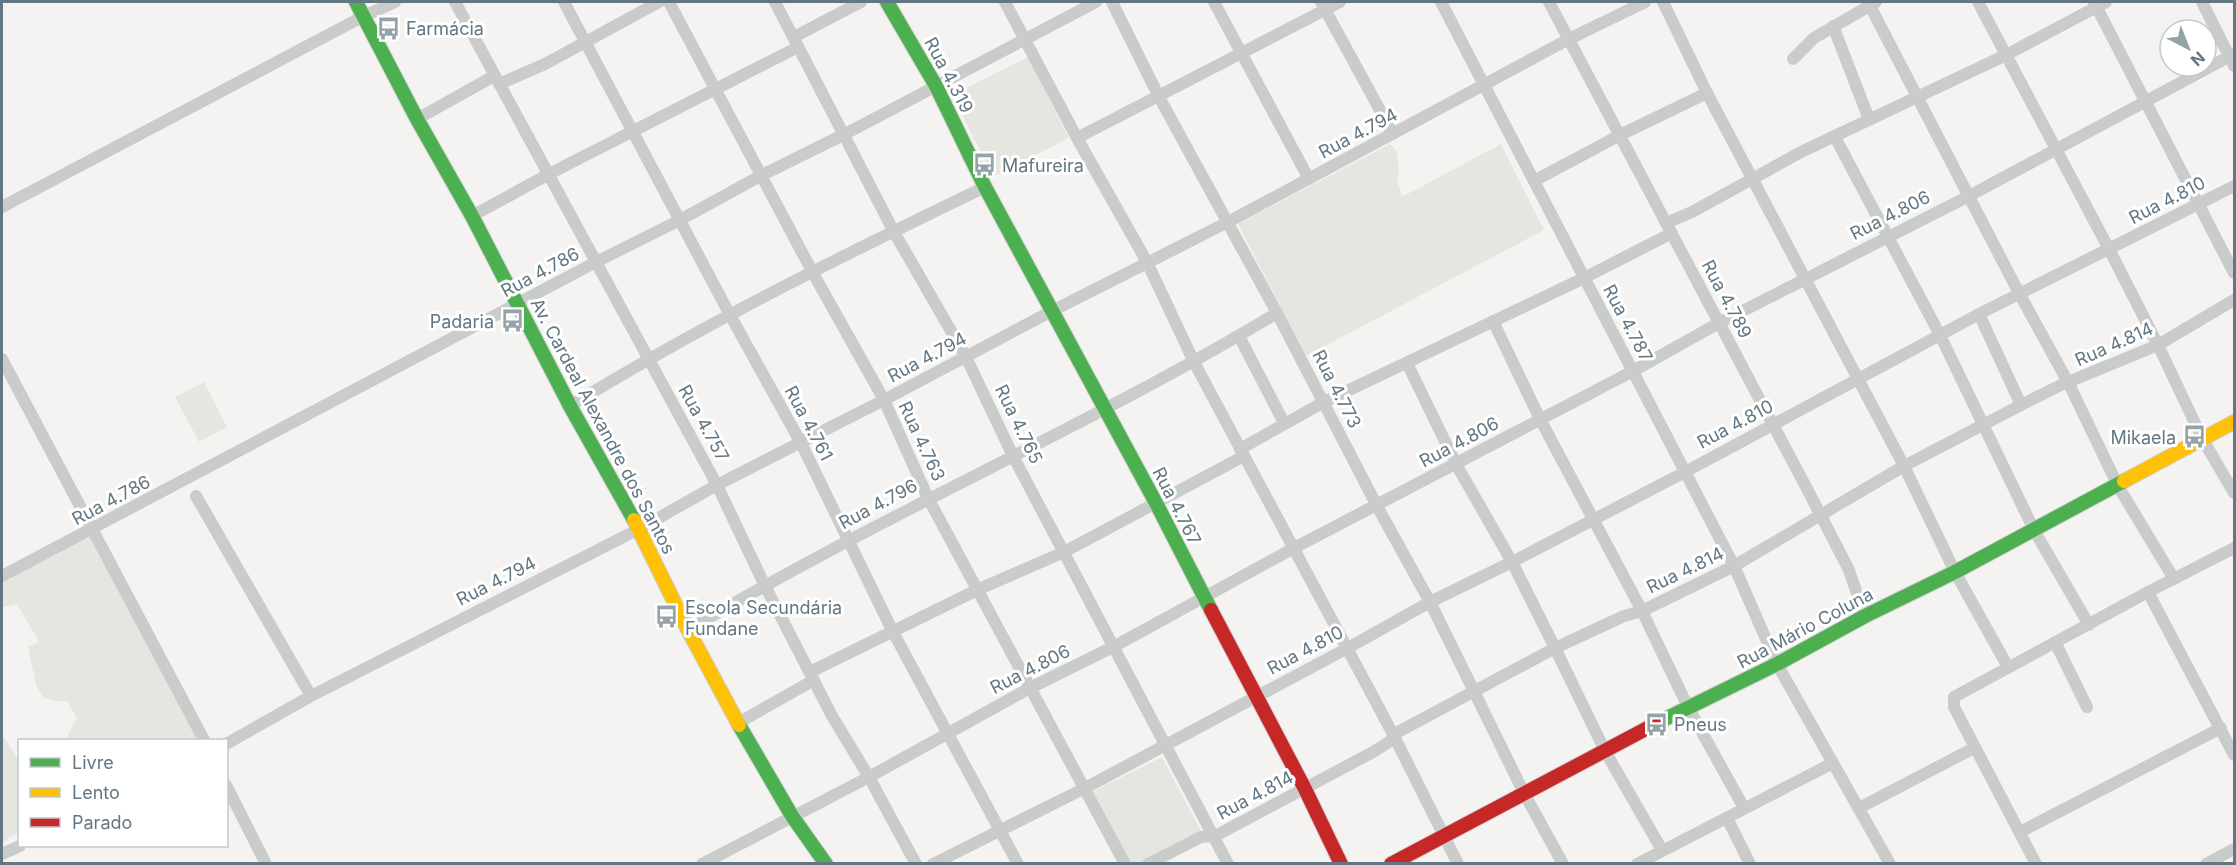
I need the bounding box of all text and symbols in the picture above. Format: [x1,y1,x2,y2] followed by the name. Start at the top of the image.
[375,15,401,41] bus stop icon: Farmácia
[406,18,484,39] place label: Farmácia
[2158,18,2218,78] north arrow
[920,34,978,116] street label: Rua 4.319
[2187,48,2209,71] text: N
[1315,104,1401,162] street label: Rua 4.794
[971,152,997,178] bus stop icon: Mafureira
[1002,155,1084,176] place label: Mafureira
[2125,172,2209,228] street label: Rua 4.810
[1847,186,1933,244] street label: Rua 4.806
[497,243,583,301] street label: Rua 4.786
[1698,256,1756,342] street label: Rua 4.789
[1599,281,1657,365] street label: Rua 4.787
[526,294,680,558] street label: Av. Cardeal Alexandre dos Santos
[499,308,525,334] bus stop icon: Padaria
[430,311,494,332] place label: Padaria
[2072,317,2156,371] street label: Rua 4.814
[884,328,970,386] street label: Rua 4.794
[1308,346,1366,432] street label: Rua 4.773
[674,381,734,465] street label: Rua 4.757
[991,381,1047,467] street label: Rua 4.765
[781,382,837,464] street label: Rua 4.761
[1693,395,1777,453] street label: Rua 4.810
[894,398,950,484] street label: Rua 4.763
[1416,412,1502,472] street label: Rua 4.806
[2181,424,2207,450] bus stop icon: Mikaela
[2110,427,2176,448] place label: Mikaela
[1148,464,1206,548] street label: Rua 4.767
[68,471,154,529] street label: Rua 4.786
[835,475,921,533] street label: Rua 4.796
[1643,542,1727,598] street label: Rua 4.814
[453,552,539,610] street label: Rua 4.794
[1734,583,1876,673] street label: Rua Mário Coluna
[685,597,842,639] place label: Escola Secundária Fundane
[654,604,680,630] bus stop icon: Escola Secundária Fundane
[1263,621,1347,679] street label: Rua 4.810
[987,640,1073,698] street label: Rua 4.806
[1643,711,1669,737] bus stop icon: Pneus
[1674,714,1727,735] place label: Pneus
[18,739,228,847] legend
[72,752,114,773] text: Livre
[1213,766,1297,824] street label: Rua 4.814
[72,782,120,803] text: Lento
[72,812,132,833] text: Parado

